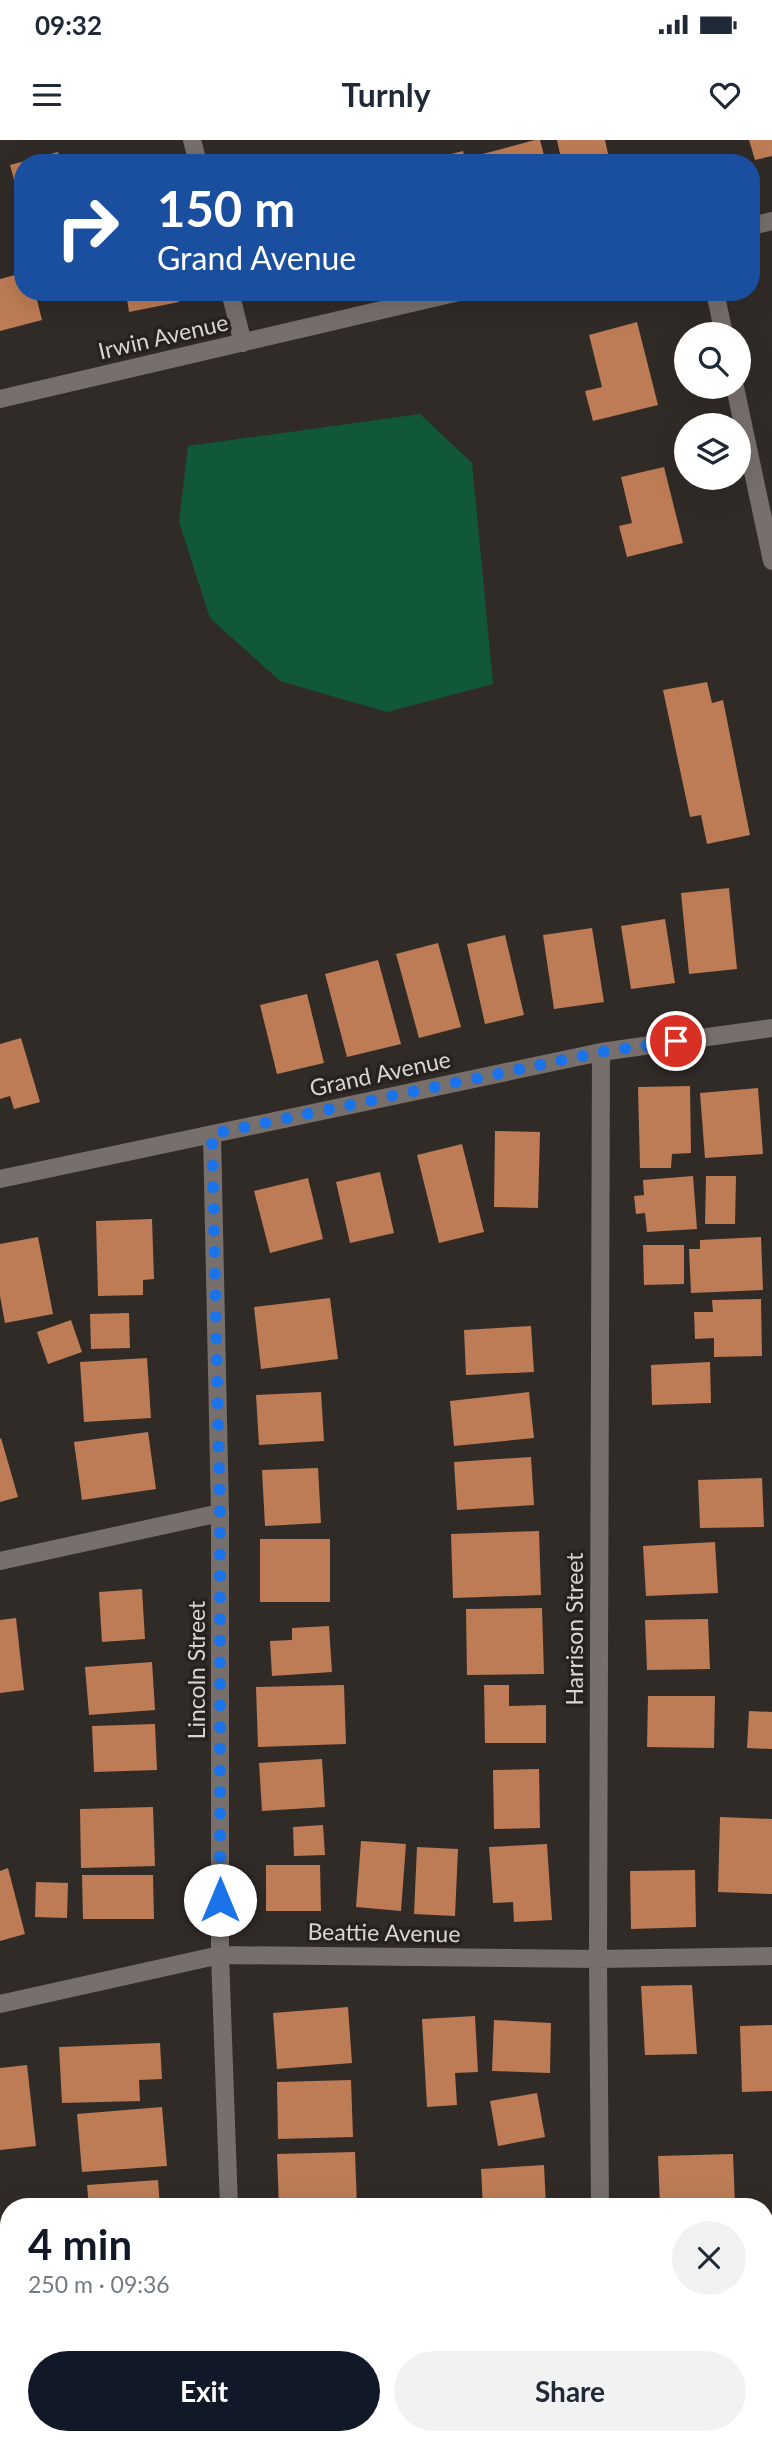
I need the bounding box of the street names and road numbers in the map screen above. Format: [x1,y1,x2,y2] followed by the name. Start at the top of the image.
[95,307,231,365] street label: Irwin Avenue
[307,1044,453,1102] street label: Grand Avenue
[560,1552,588,1706] street label: Harrison Street
[182,1600,210,1739] street label: Lincoln Street
[307,1917,461,1947] street label: Beattie Avenue

